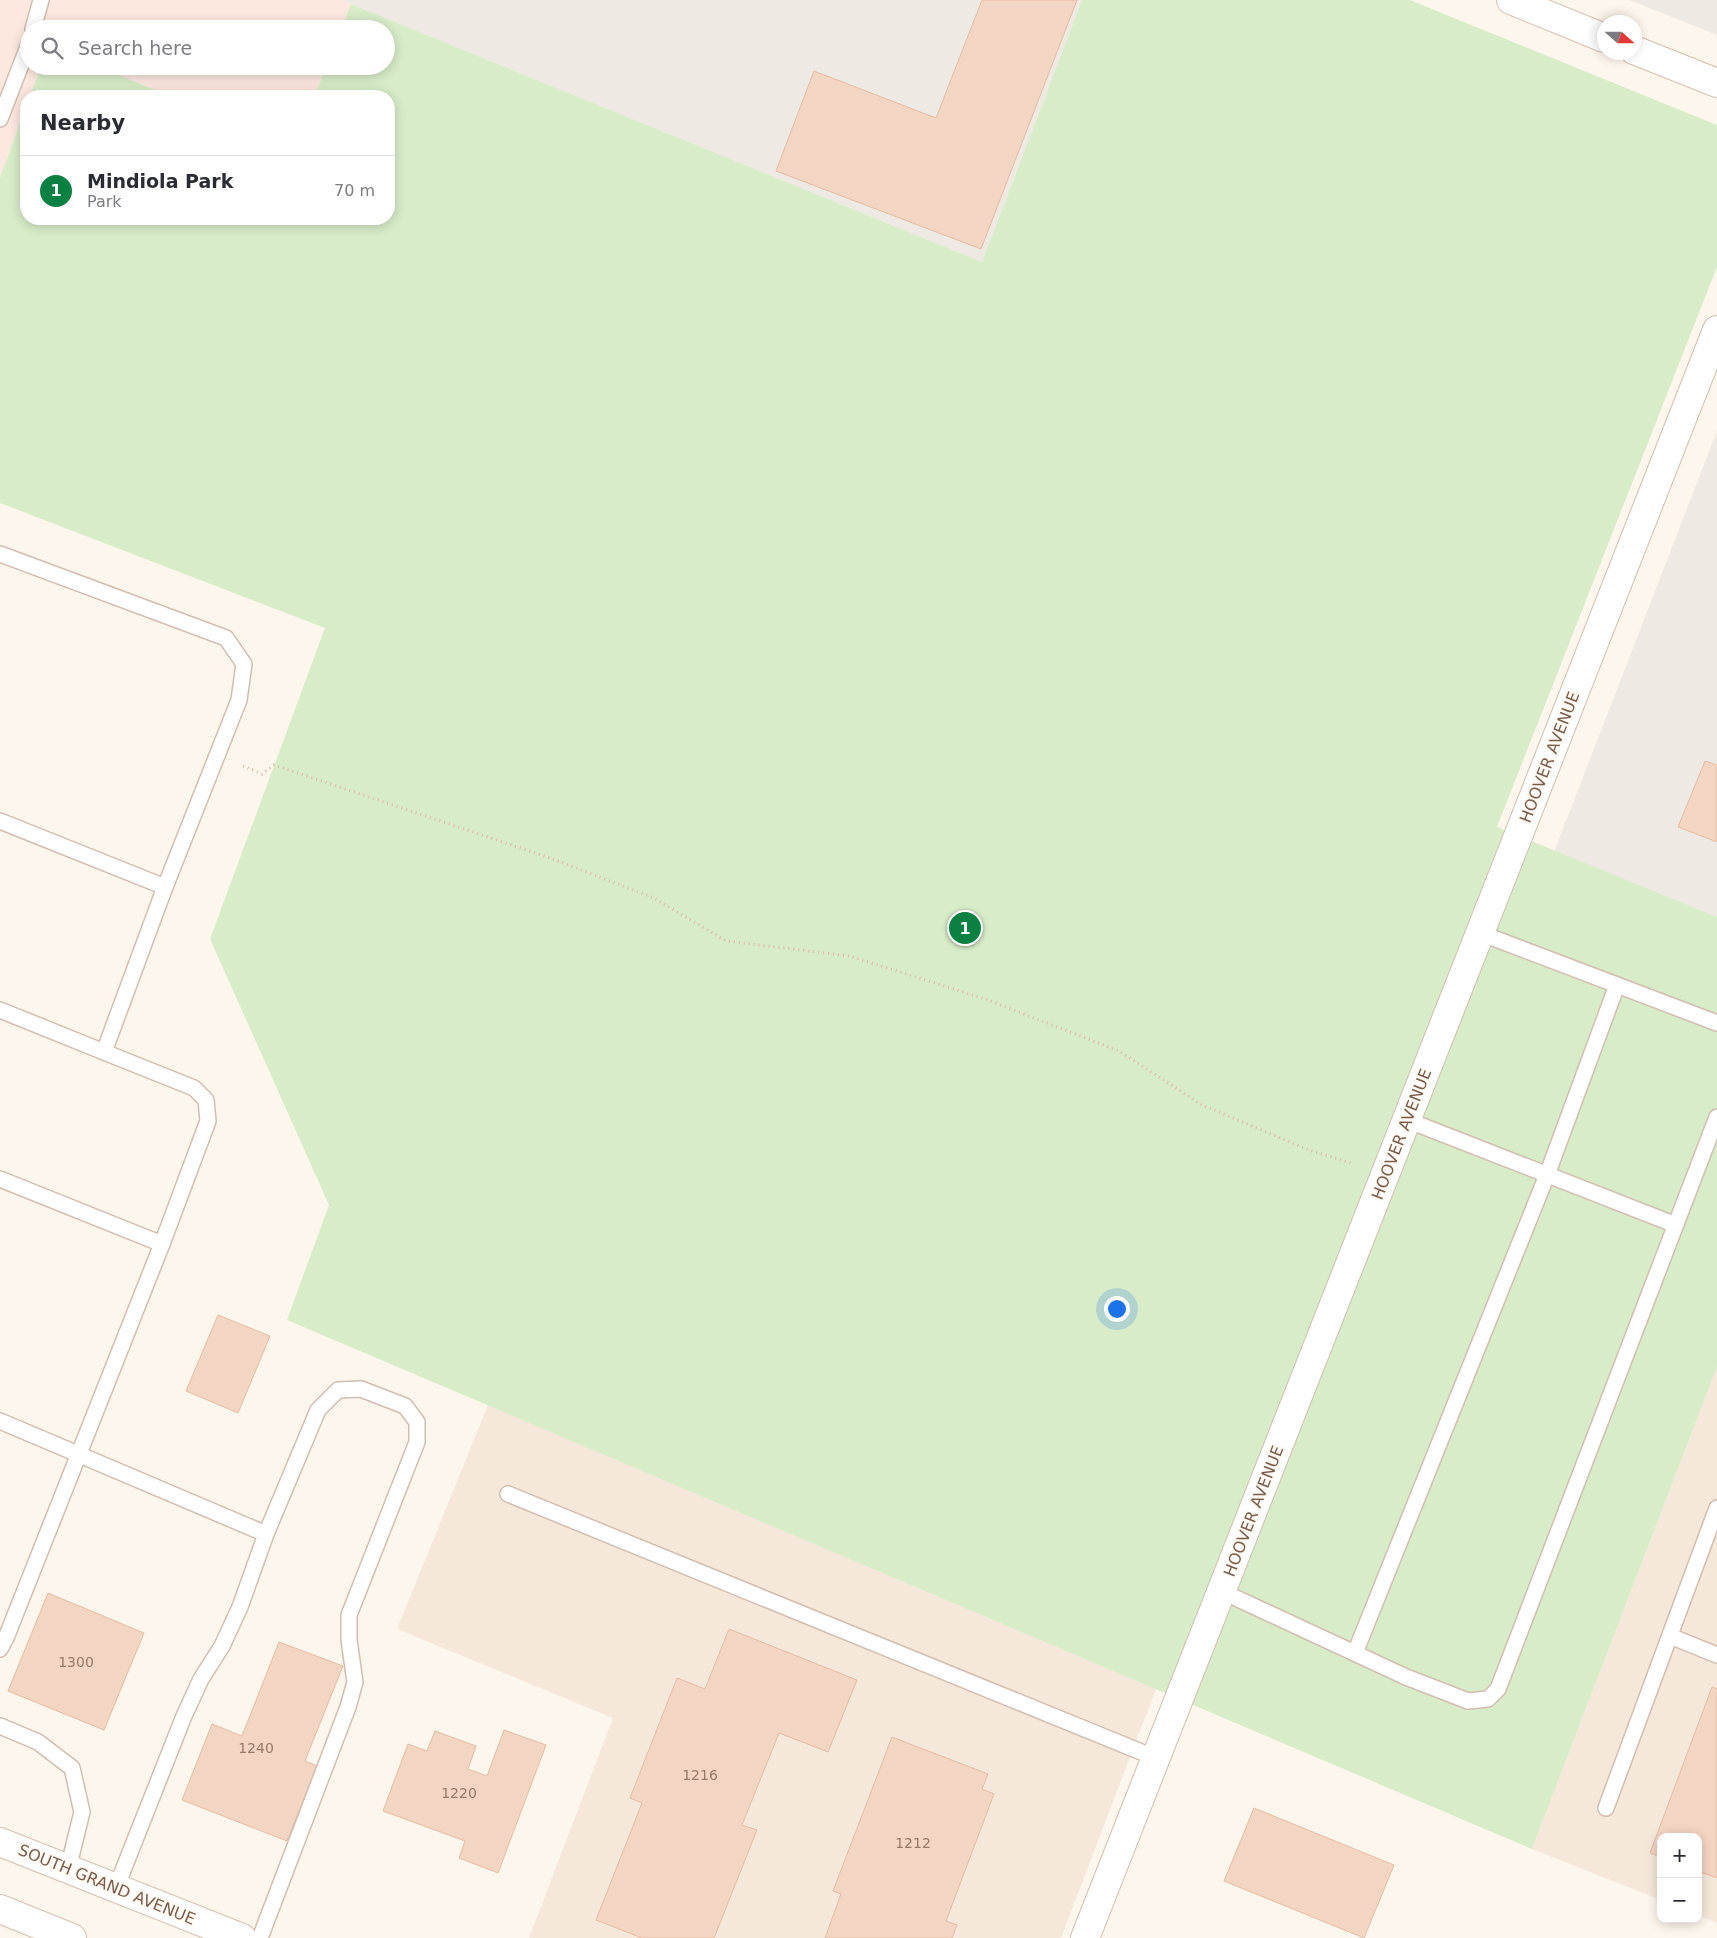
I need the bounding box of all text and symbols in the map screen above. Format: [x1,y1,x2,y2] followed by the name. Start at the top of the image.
[1597,15,1642,60] north arrow
[20,20,395,75] search box
[38,34,66,62] icon: search
[78,37,192,59] text: Search here
[40,111,125,135] text: Nearby
[87,170,233,192] text: Mindiola Park
[50,181,62,200] text: 1
[334,181,375,200] text: 70 m
[87,192,122,211] text: Park
[1516,689,1583,825] street label: HOOVER AVENUE
[949,909,981,947] pin: 1
[1368,1066,1435,1202] street label: HOOVER AVENUE
[1104,1296,1130,1322] your location
[1220,1443,1287,1579] street label: HOOVER AVENUE
[58,1654,94,1670] house number: 1300
[238,1740,274,1756] house number: 1240
[682,1767,718,1783] house number: 1216
[441,1785,477,1801] house number: 1220
[1657,1833,1702,1923] map controls
[1657,1833,1702,1878] button: +
[895,1835,931,1851] house number: 1212
[15,1840,198,1929] street label: SOUTH GRAND AVENUE
[1657,1878,1702,1923] button: −

